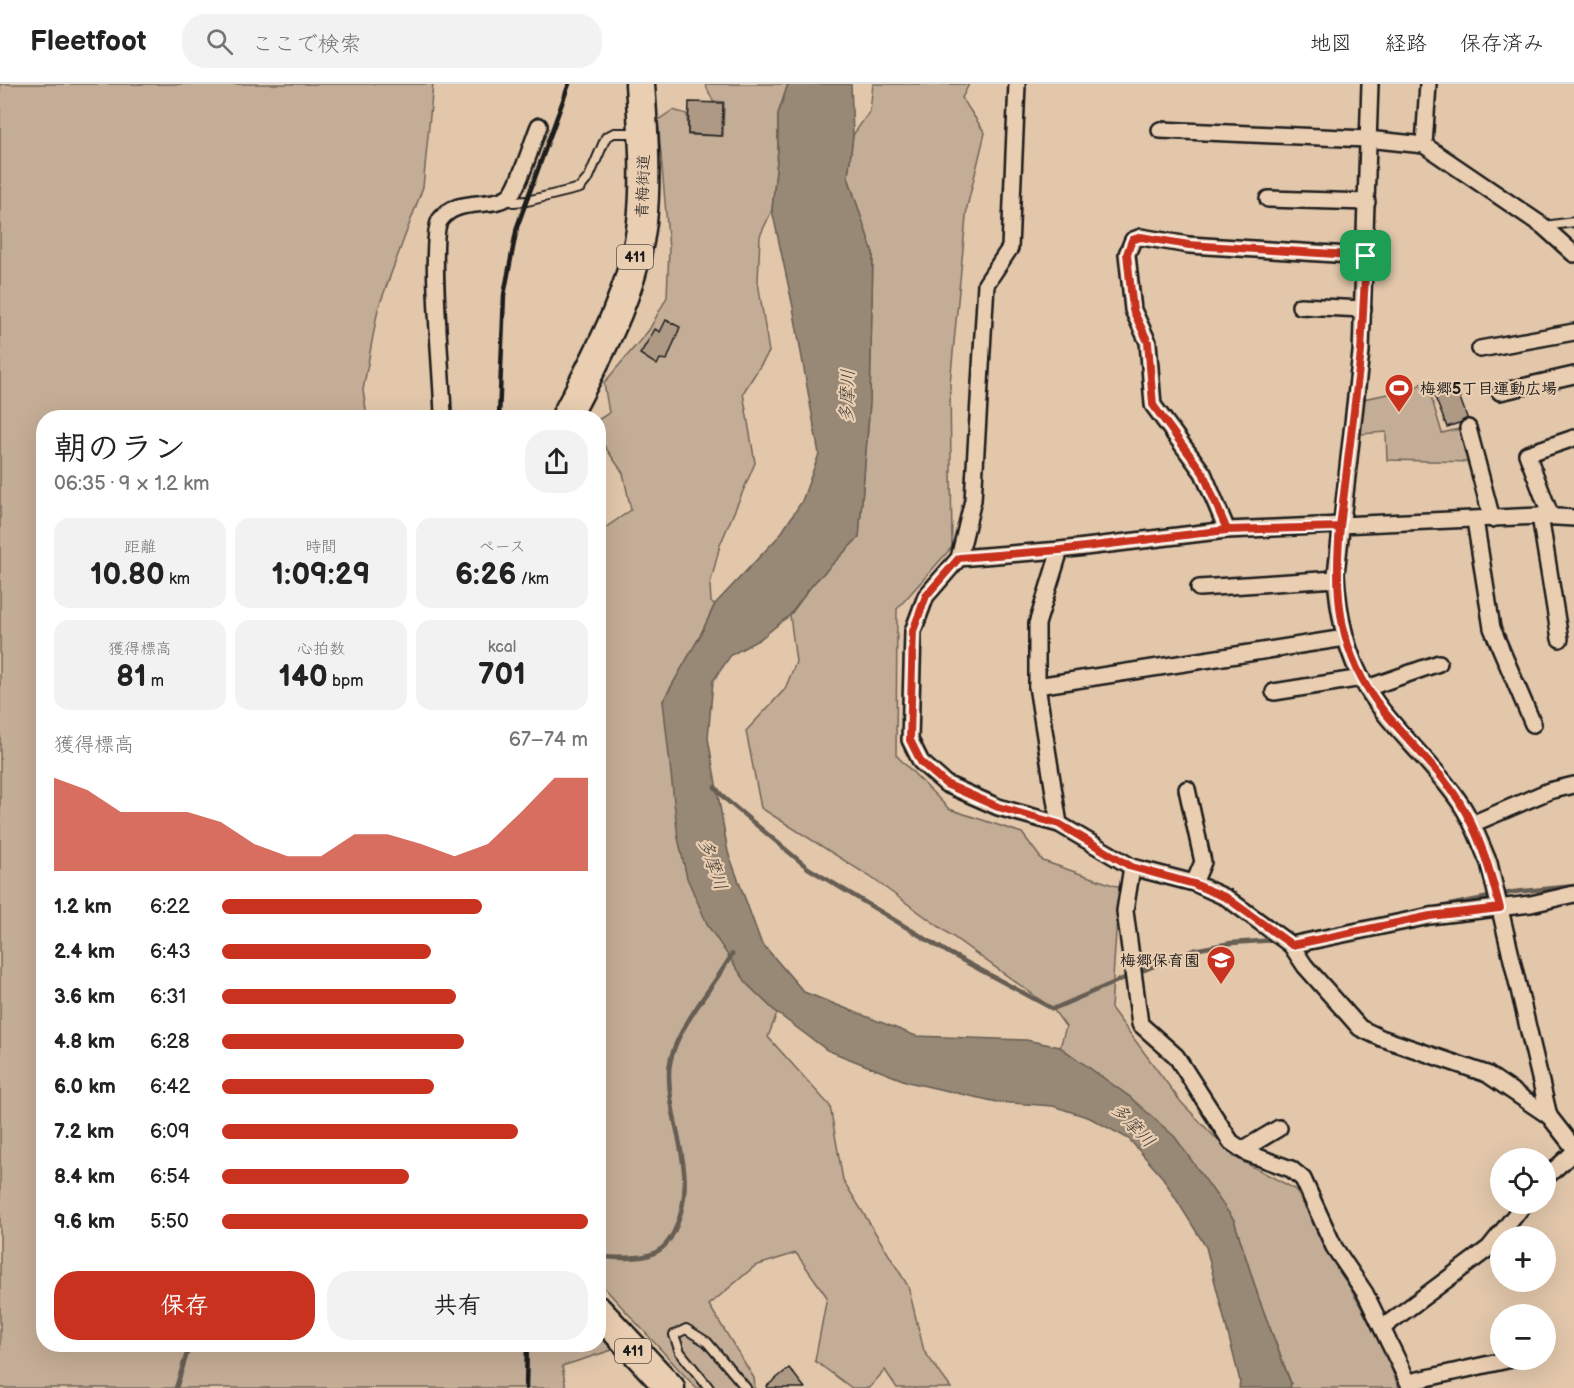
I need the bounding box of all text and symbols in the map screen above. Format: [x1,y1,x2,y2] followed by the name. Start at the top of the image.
[182,14,602,68] search box
[30,25,146,58] text: Fleetfoot
[203,25,236,58] icon: search
[251,31,361,58] text: ここで検索
[1310,31,1352,56] text: 地図
[1385,31,1427,56] text: 経路
[1460,31,1544,56] text: 保存済み
[633,154,654,218] street label: 青梅街道
[1340,230,1391,281] pin
[1349,239,1382,272] icon: arrive
[617,245,653,269] road number: 411
[836,369,859,423] water label: 多摩川
[1383,372,1415,414] sports icon: 梅郷5丁目運動広場
[1420,380,1557,399] place label: 梅郷5丁目運動広場
[54,429,186,469] text: 朝のラン
[525,430,588,493] button: share
[54,472,210,496] text: 06:35 · 9 × 1.2 km
[124,538,156,557] text: 距離
[305,538,337,557] text: 時間
[478,538,526,557] text: ペース
[90,557,165,593] text: 10.80
[272,557,370,593] text: 1:09:29
[455,557,516,593] text: 6:26
[165,570,190,589] text: km
[516,570,549,589] text: /km
[488,638,516,657] text: kcal
[108,640,172,659] text: 獲得標高
[297,640,345,659] text: 心拍数
[478,657,526,693] text: 701
[116,659,147,695] text: 81
[279,659,328,695] text: 140
[147,672,164,691] text: m
[328,672,363,691] text: bpm
[509,728,588,752] text: 67–74 m
[54,733,134,757] text: 獲得標高
[694,835,731,893] water label: 多摩川
[54,895,112,919] text: 1.2 km
[150,895,190,919] text: 6:22
[54,940,115,964] text: 2.4 km
[150,940,191,964] text: 6:43
[1205,944,1237,986] school or university icon: 梅郷保育園
[1120,952,1200,971] place label: 梅郷保育園
[54,985,115,1009] text: 3.6 km
[150,985,186,1009] text: 6:31
[54,1030,115,1054] text: 4.8 km
[150,1030,190,1054] text: 6:28
[54,1075,116,1099] text: 6.0 km
[150,1075,190,1099] text: 6:42
[1106,1099,1159,1152] water label: 多摩川
[54,1120,114,1144] text: 7.2 km
[150,1120,190,1144] text: 6:09
[1490,1148,1556,1370] map controls
[1490,1148,1556,1214] button: locate
[54,1165,115,1189] text: 8.4 km
[150,1165,190,1189] text: 6:54
[54,1210,115,1234] text: 9.6 km
[150,1210,189,1234] text: 5:50
[1490,1226,1556,1292] button: +
[54,1271,315,1340] button: 保存
[327,1271,588,1340] button: 共有
[1490,1304,1556,1370] button: −
[615,1339,651,1363] road number: 411

